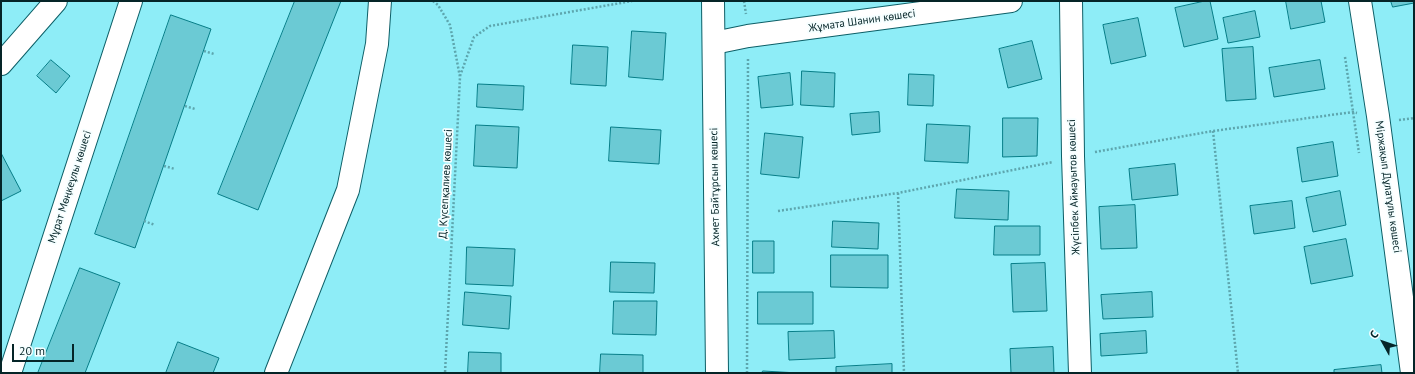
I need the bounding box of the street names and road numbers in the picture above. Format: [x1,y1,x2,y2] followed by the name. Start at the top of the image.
[808,7,916,35] street label: Жұмата Шанин көшесі
[1065,119,1083,255] street label: Жүсіпбек Аймауытов көшесі
[1372,120,1404,254] street label: Міржақып Дұлатұлы көшесі
[707,128,723,246] street label: Ахмет Байтұрсын көшесі
[46,129,94,245] street label: Мұрат Мөңкеұлы көшесі
[437,129,455,239] street label: Д. Күсепқалиев көшесі

